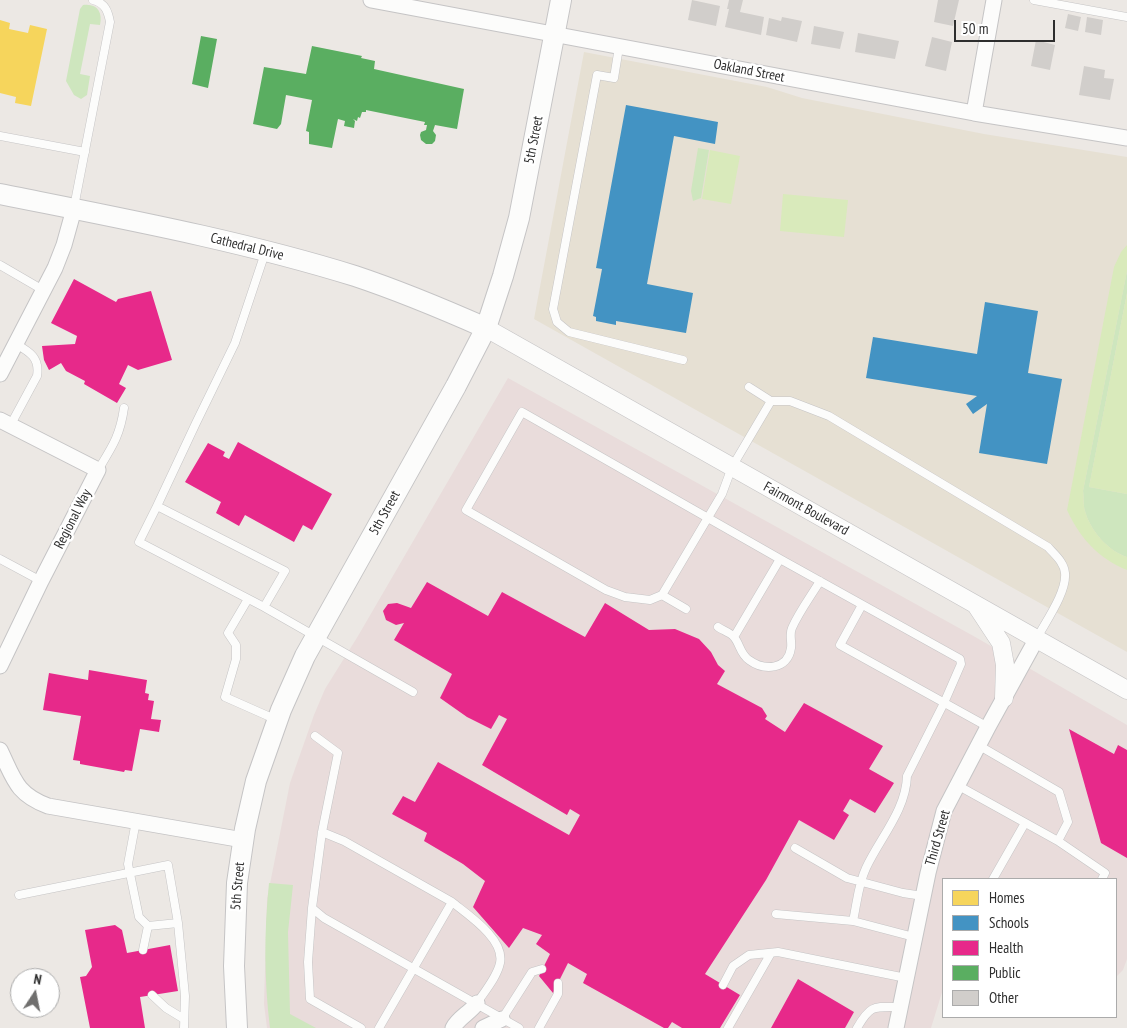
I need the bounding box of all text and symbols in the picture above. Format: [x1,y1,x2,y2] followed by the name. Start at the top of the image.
[957,10,1058,42] scale bar
[962,19,988,38] text: 50 m
[712,56,786,86] street label: Oakland Street
[521,115,547,165] street label: 5th Street
[209,230,285,264] street label: Cathedral Drive
[760,479,852,539] street label: Fairmont Boulevard
[51,486,95,552] street label: Regional Way
[366,488,404,538] street label: 5th Street
[922,808,954,868] street label: Third Street
[228,861,248,911] street label: 5th Street
[942,878,1117,1018] legend
[989,888,1025,907] text: Homes
[989,913,1029,932] text: Schools
[989,938,1023,957] text: Health
[989,963,1020,982] text: Public
[10,968,60,1018] north arrow
[32,970,43,989] text: N
[989,988,1018,1007] text: Other

